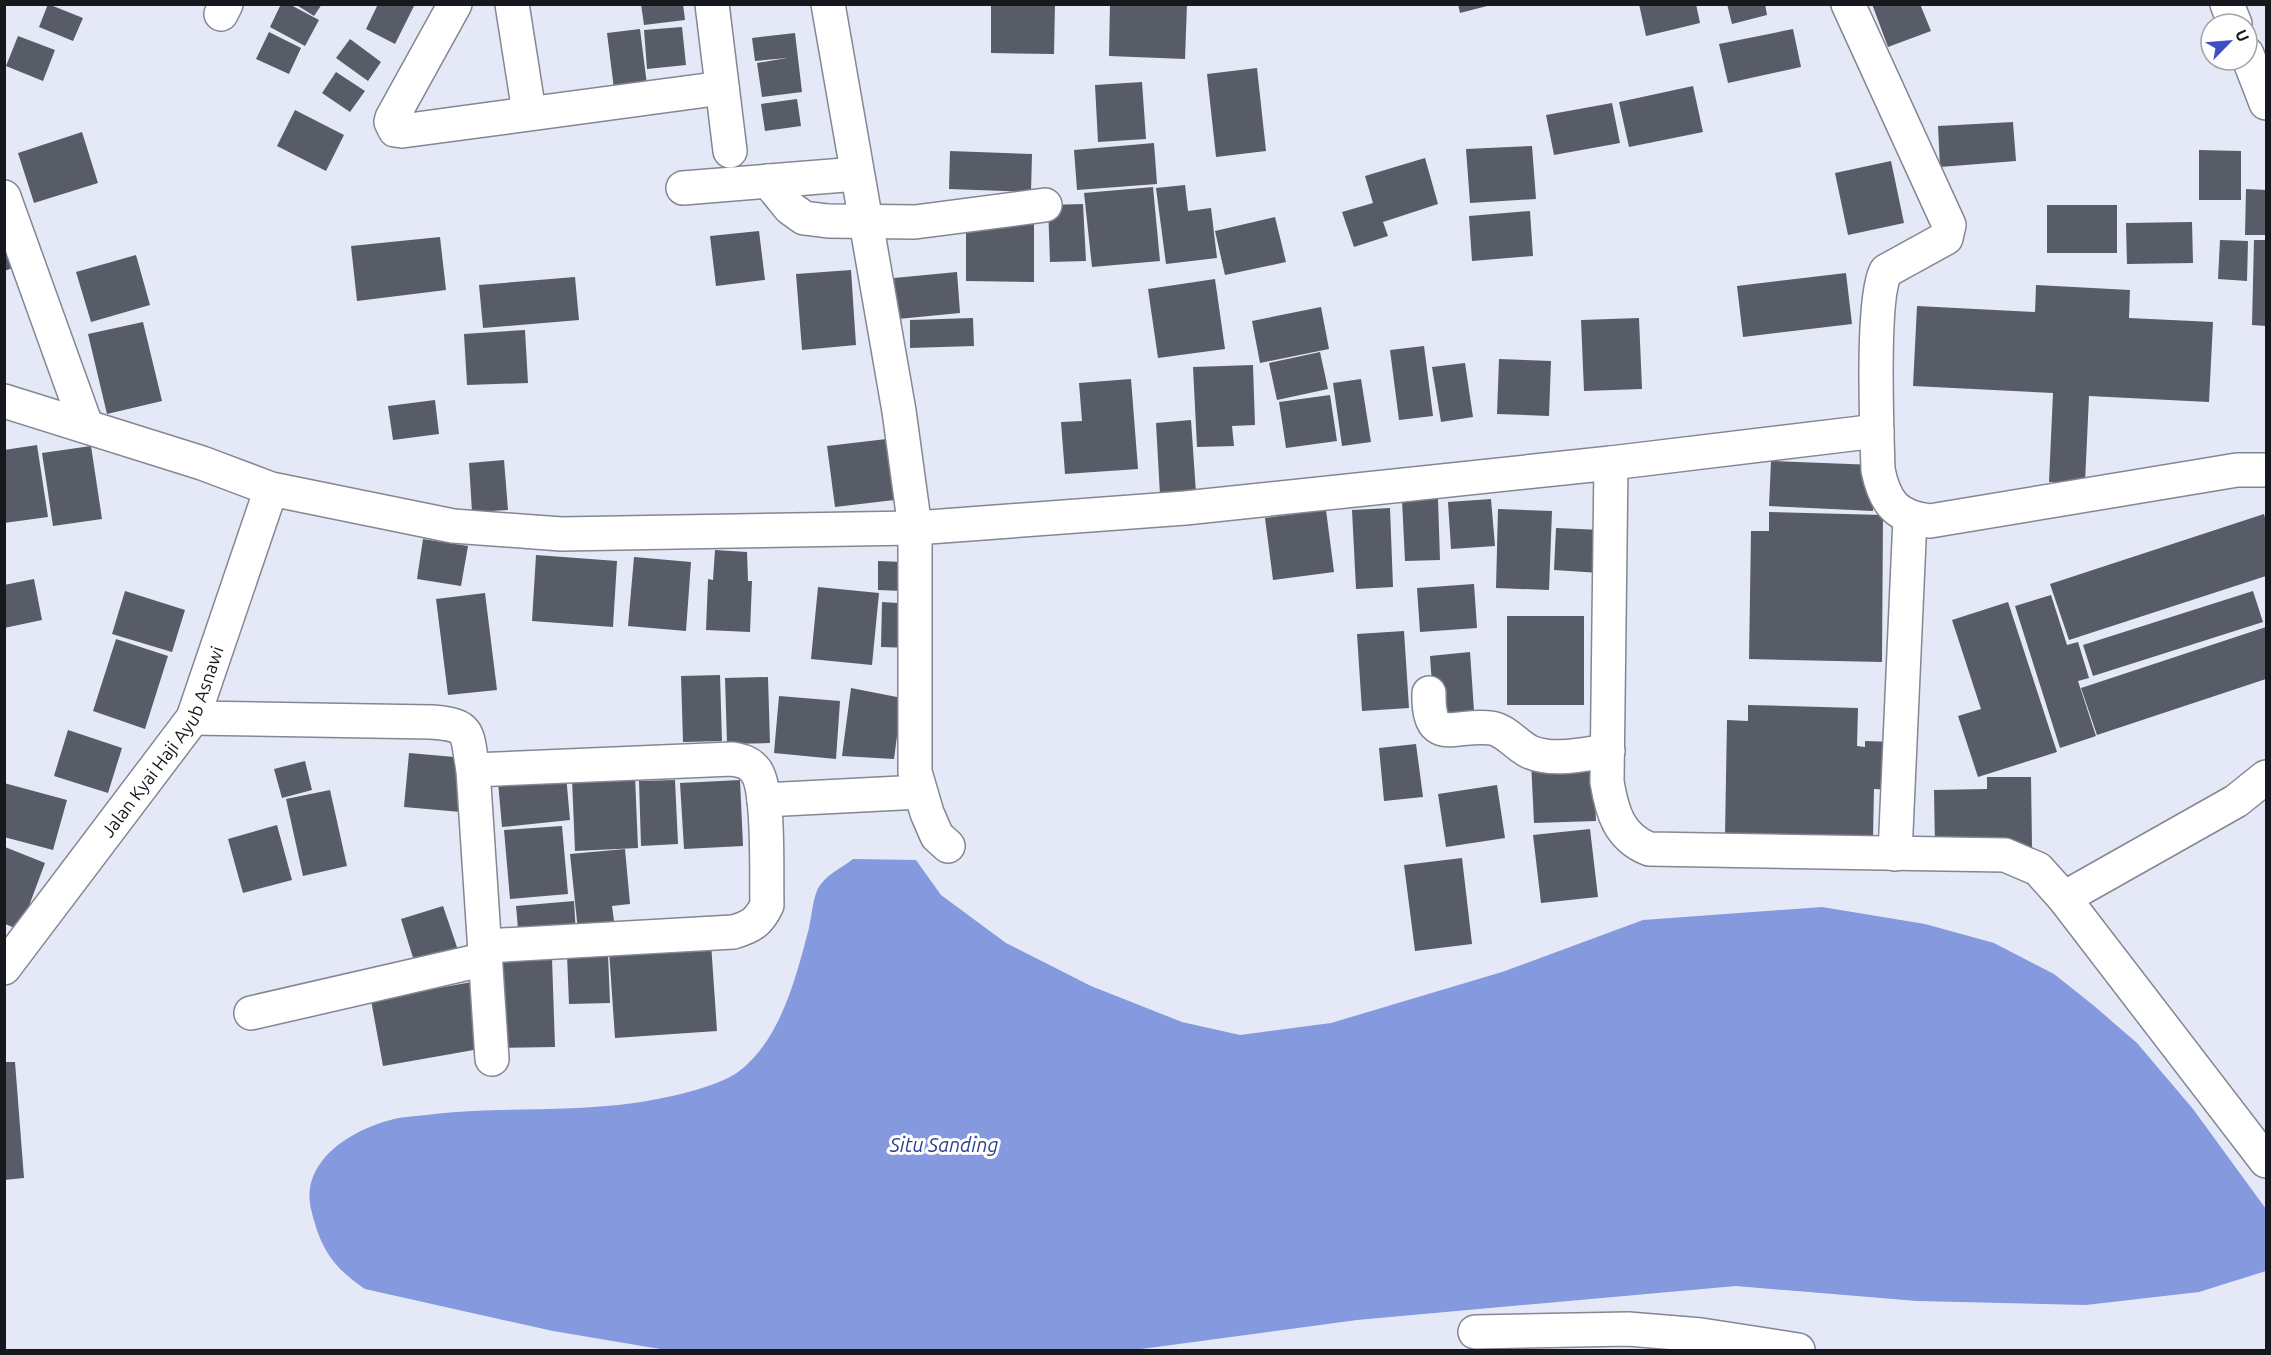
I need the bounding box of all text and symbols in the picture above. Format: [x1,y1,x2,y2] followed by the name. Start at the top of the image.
[2199,12,2259,72] north arrow
[2232,27,2253,45] text: U
[97,643,227,841] street label: Jalan Kyai Haji Ayub Asnawi
[889,1133,998,1156] water label: Situ Sanding

